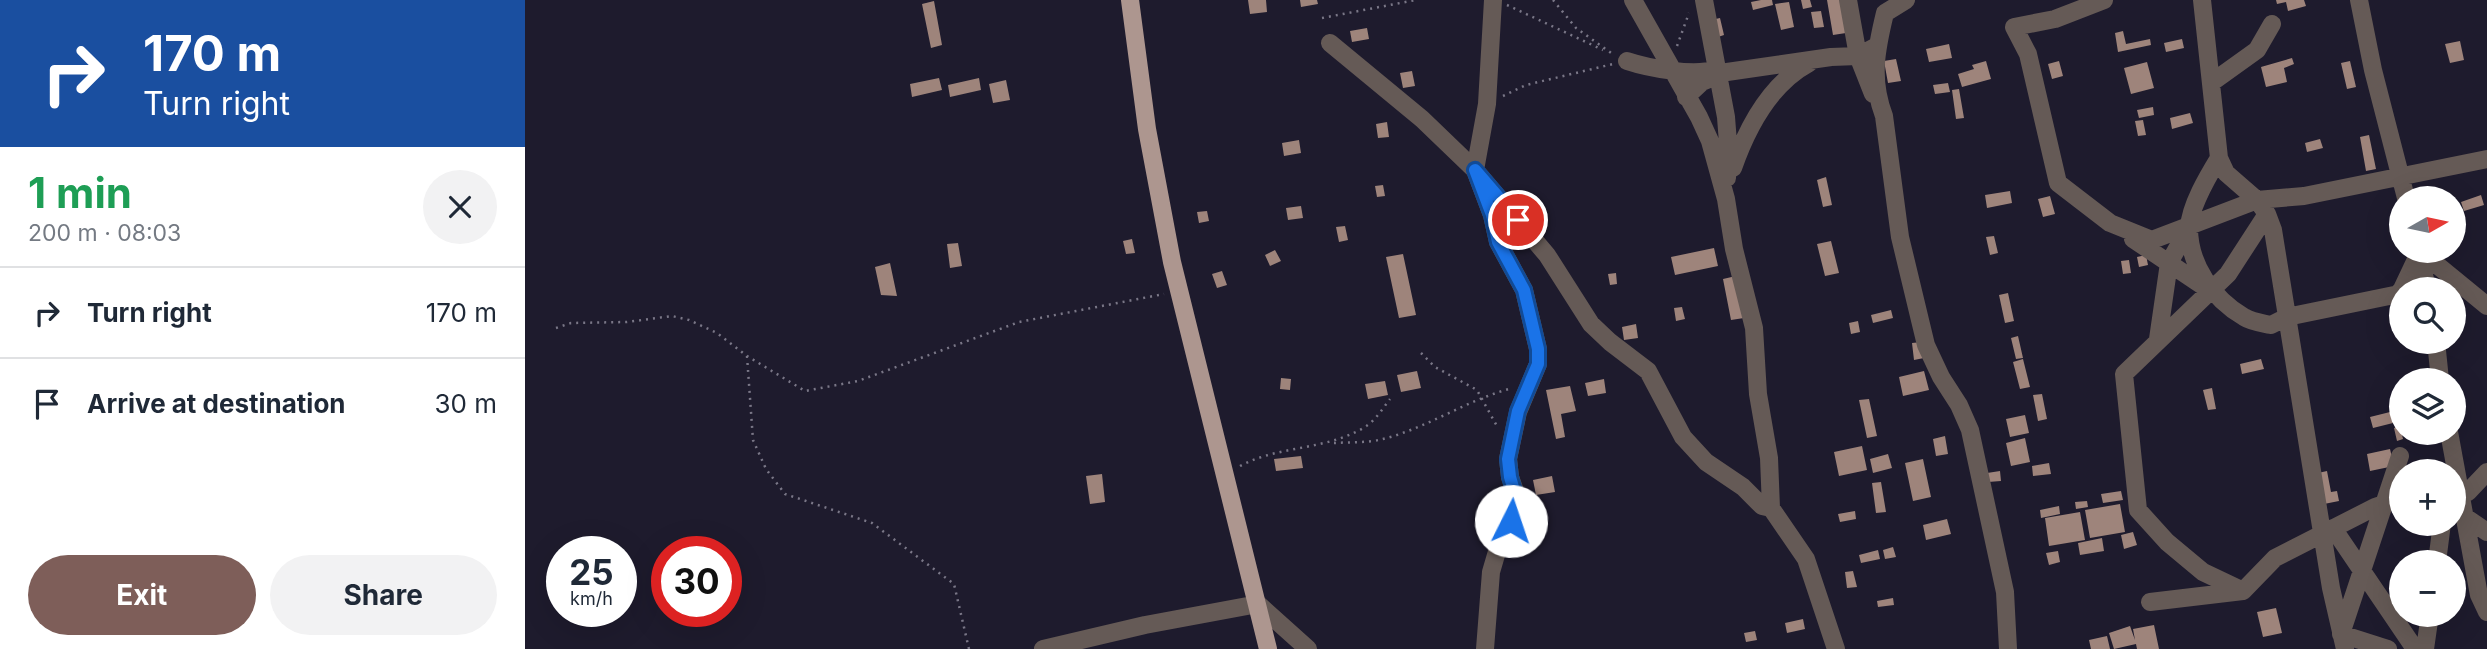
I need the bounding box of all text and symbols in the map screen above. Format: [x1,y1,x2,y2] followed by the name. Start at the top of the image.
[143,24,281,83] text: 170 m
[28,28,119,119] icon: right
[143,84,290,123] text: Turn right
[28,167,132,218] text: 1 min
[423,170,497,244] button: close
[2389,186,2466,262] north arrow
[2389,186,2466,627] map controls
[1488,190,1548,250] pin
[1499,201,1537,239] icon: arrive
[28,219,181,247] text: 200 m · 08:03
[2389,277,2466,354] button: search
[28,294,66,332] icon: right
[87,297,212,328] text: Turn right
[426,297,497,328] text: 170 m
[2389,368,2466,445] button: layers
[28,385,66,423] icon: arrive
[87,388,346,419] text: Arrive at destination
[434,388,497,419] text: 30 m
[2389,459,2466,536] button: +
[1474,484,1548,558] position arrow
[651,536,742,627] speed limit sign: 30
[2389,550,2466,627] button: −
[569,551,614,593] text: 25
[28,555,256,635] button: Exit
[270,555,497,635] button: Share
[570,588,613,609] text: km/h

